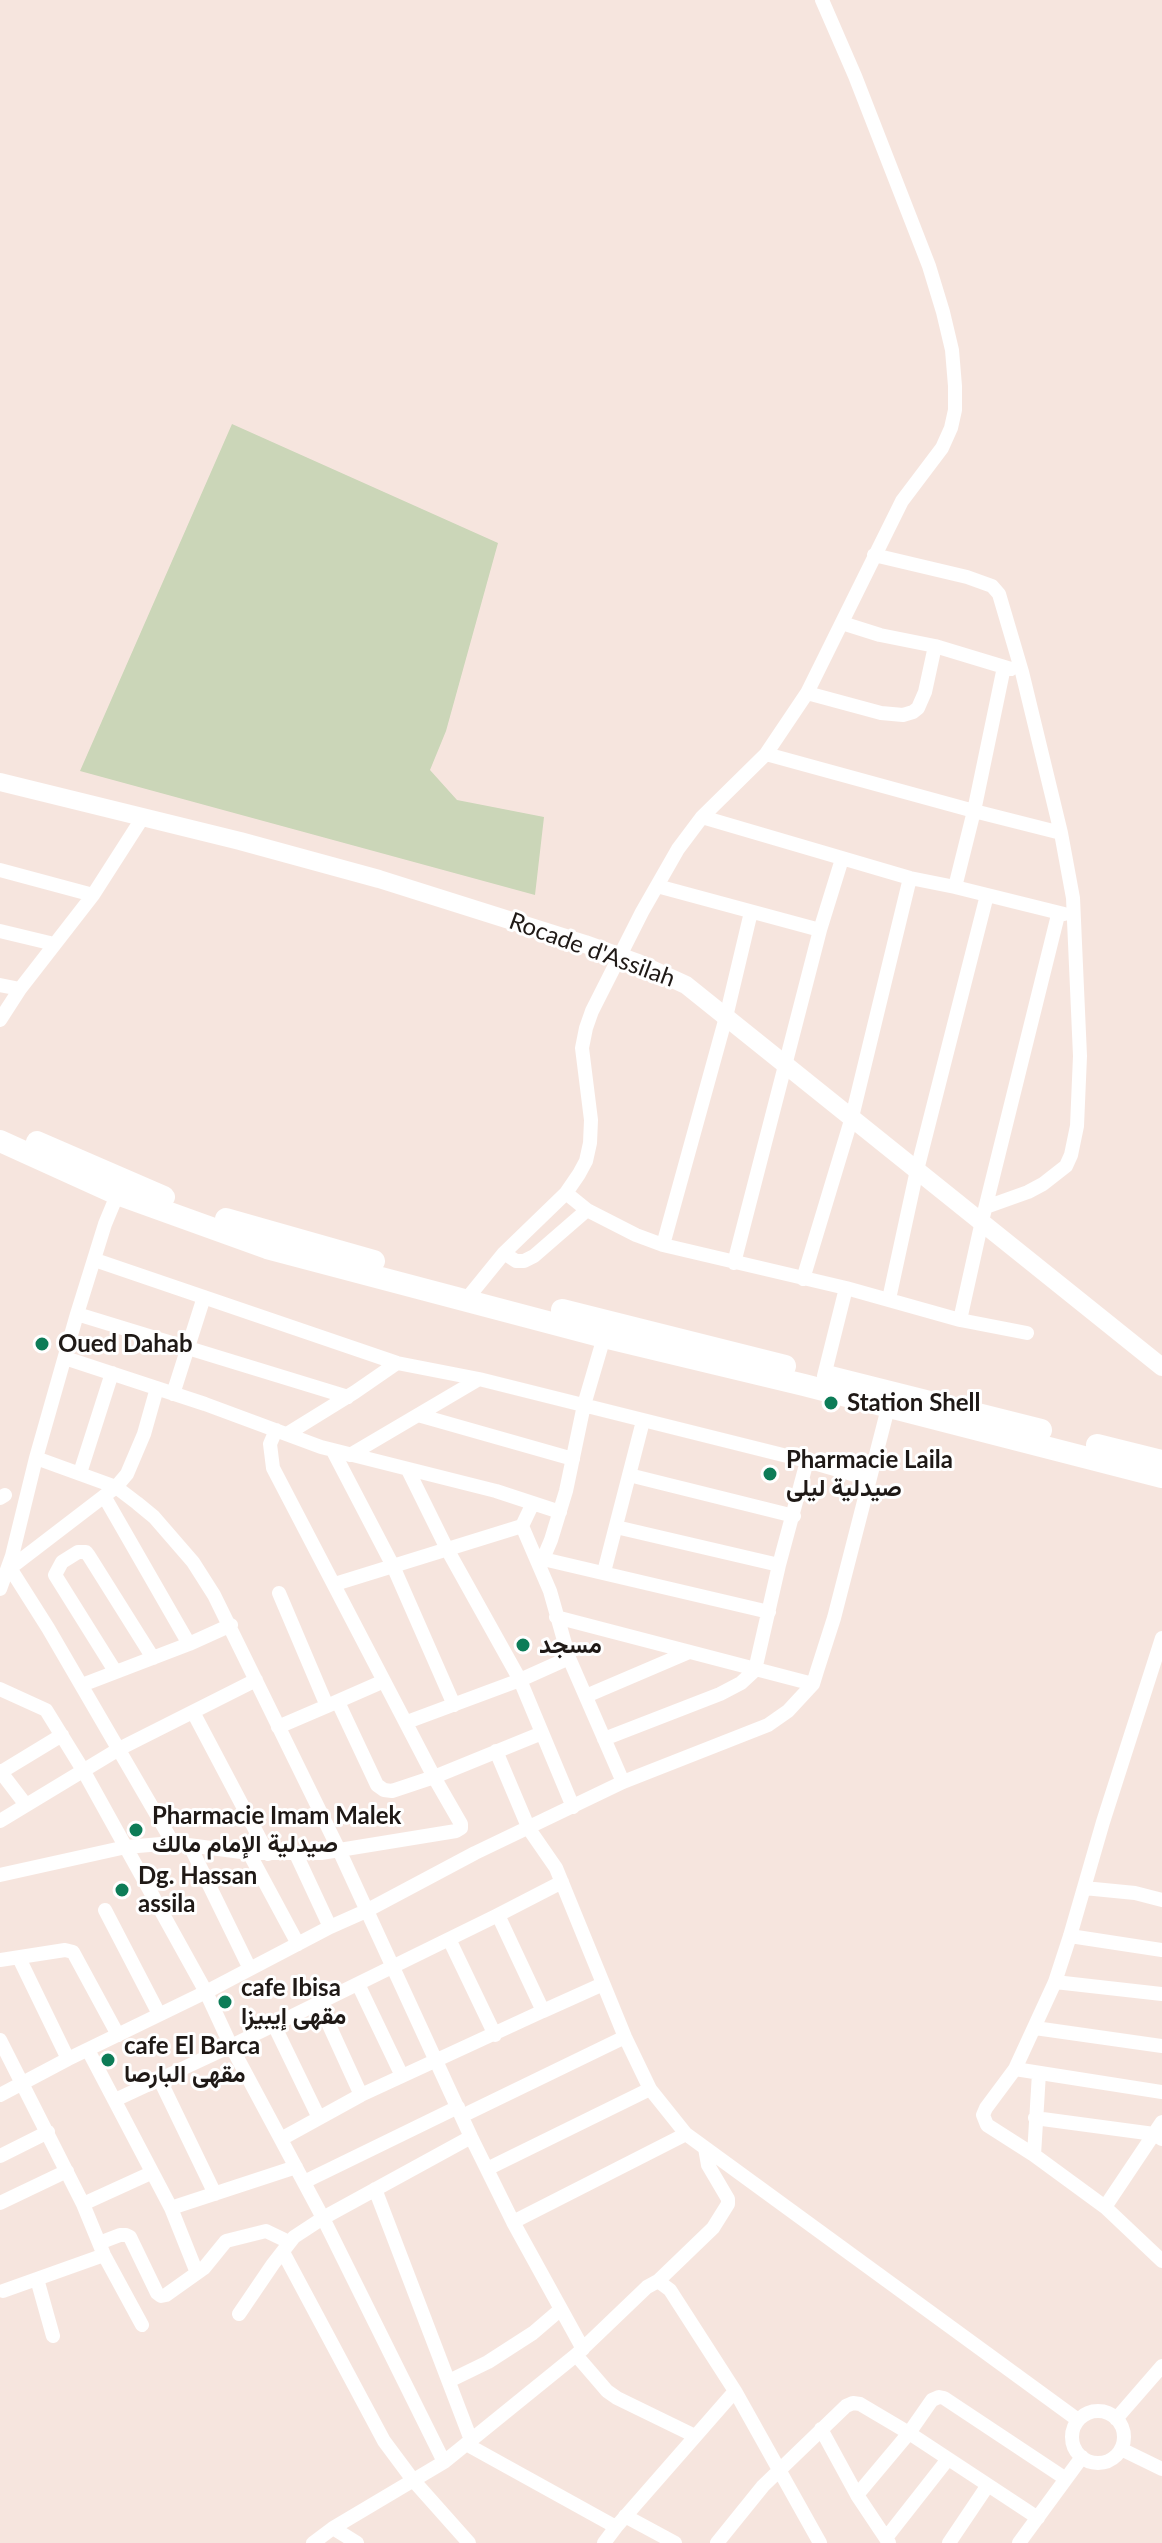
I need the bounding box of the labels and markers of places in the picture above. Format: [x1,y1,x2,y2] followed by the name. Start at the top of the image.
[58,1330,193,1358] place label: Oued Dahab
[33,1335,51,1353] marker: Oued Dahab
[847,1389,980,1417] place label: Station Shell
[822,1394,840,1412] marker: Station Shell
[786,1446,953,1502] place label: Pharmacie Laila صيدلية ليلى
[761,1465,779,1483] marker: Pharmacie Laila صيدلية ليلى
[539,1631,602,1659] place label: مسجد
[514,1636,532,1654] marker: مسجد
[152,1802,401,1858] place label: Pharmacie Imam Malek صيدلية الإمام مالك
[127,1821,145,1839] marker: Pharmacie Imam Malek صيدلية الإمام مالك
[138,1862,257,1918] place label: Dg. Hassan assila
[113,1881,131,1899] marker: Dg. Hassan assila
[241,1974,346,2030] place label: cafe Ibisa مقهى إيبيزا
[216,1993,234,2011] marker: cafe Ibisa مقهى إيبيزا
[124,2032,260,2088] place label: cafe El Barca مقهى البارصا
[99,2051,117,2069] marker: cafe El Barca مقهى البارصا

